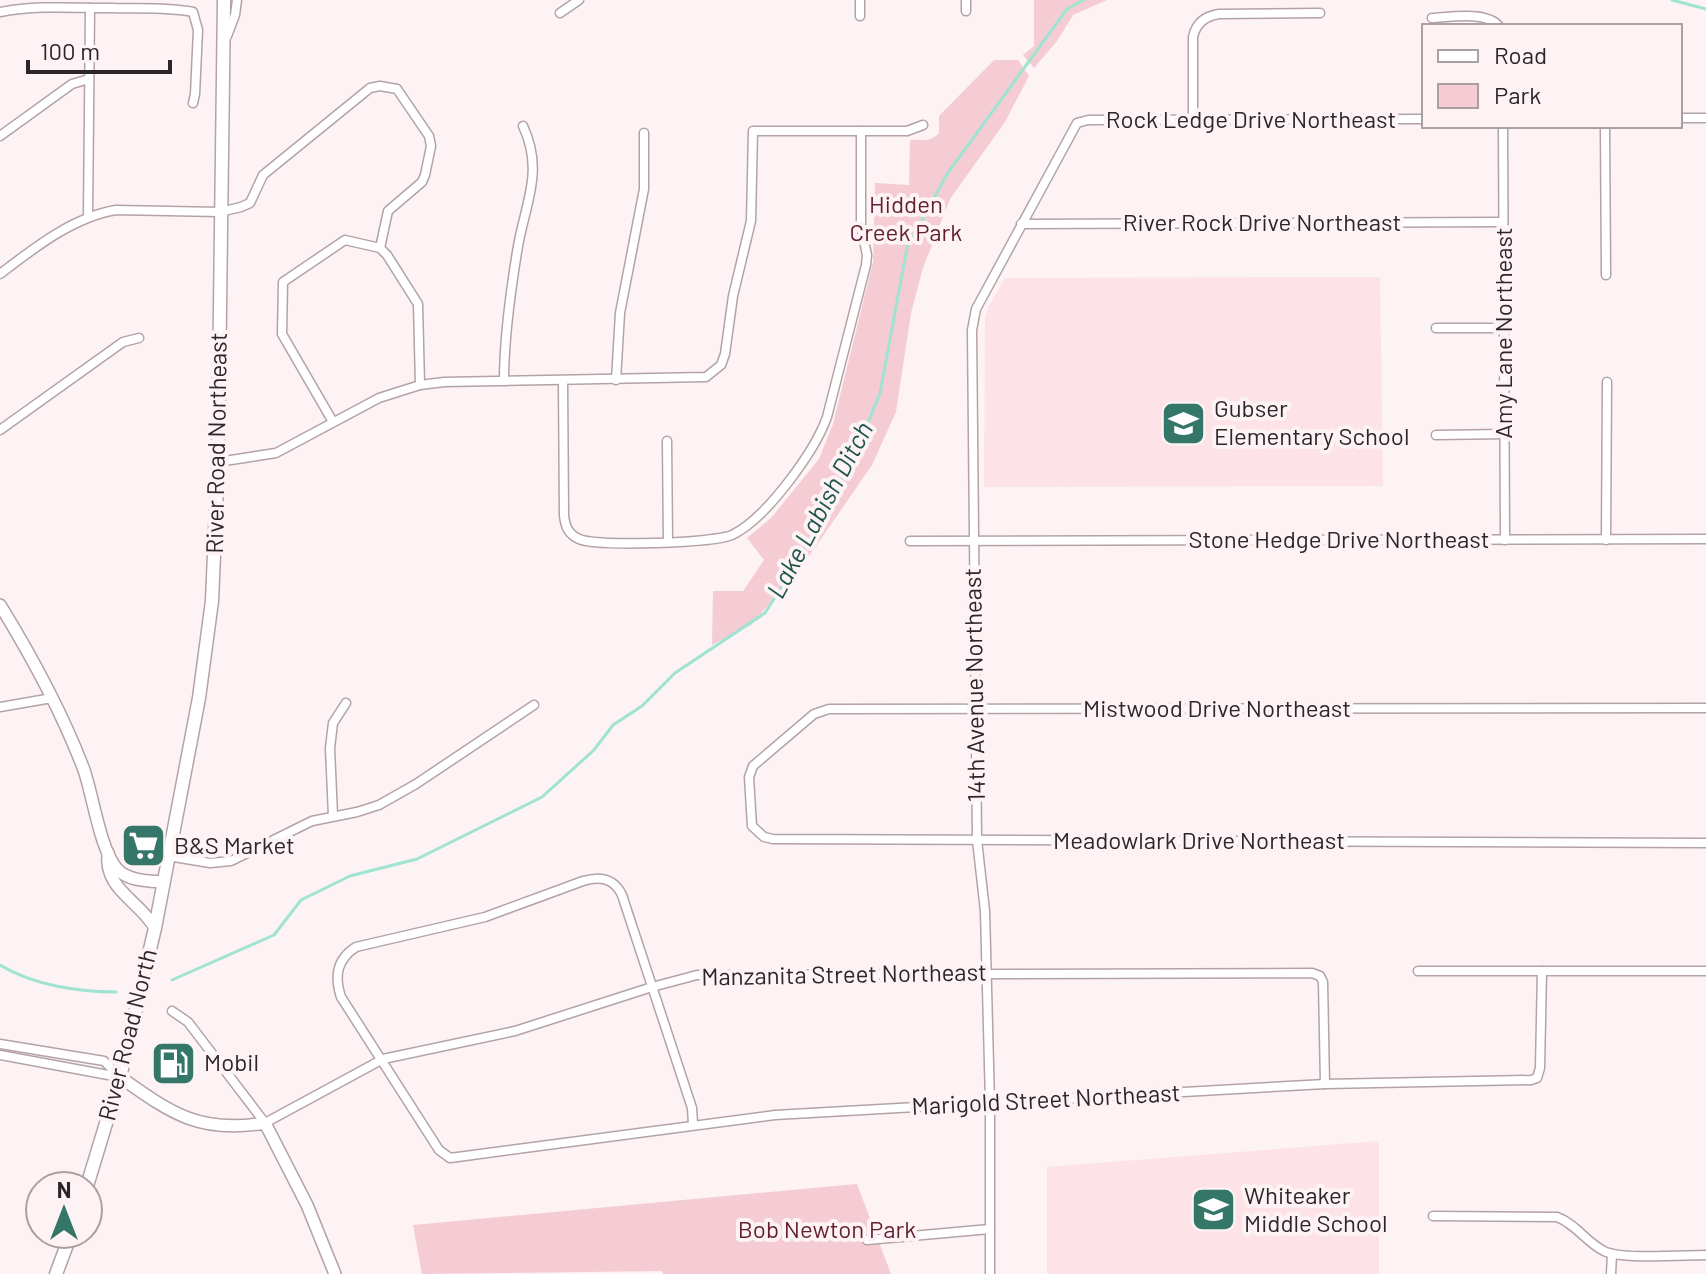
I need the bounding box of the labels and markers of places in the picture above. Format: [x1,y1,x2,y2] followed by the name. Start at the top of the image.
[1214,393,1409,450] place label: Gubser Elementary School
[1159,399,1207,447] school or university icon: Gubser Elementary School
[119,822,167,870] supermarket icon: B&S Market
[174,830,295,859] place label: B&S Market
[149,1039,197,1087] fuel station icon: Mobil
[204,1047,259,1076] place label: Mobil
[1244,1180,1388,1237] place label: Whiteaker Middle School
[1189,1186,1237,1234] school or university icon: Whiteaker Middle School

